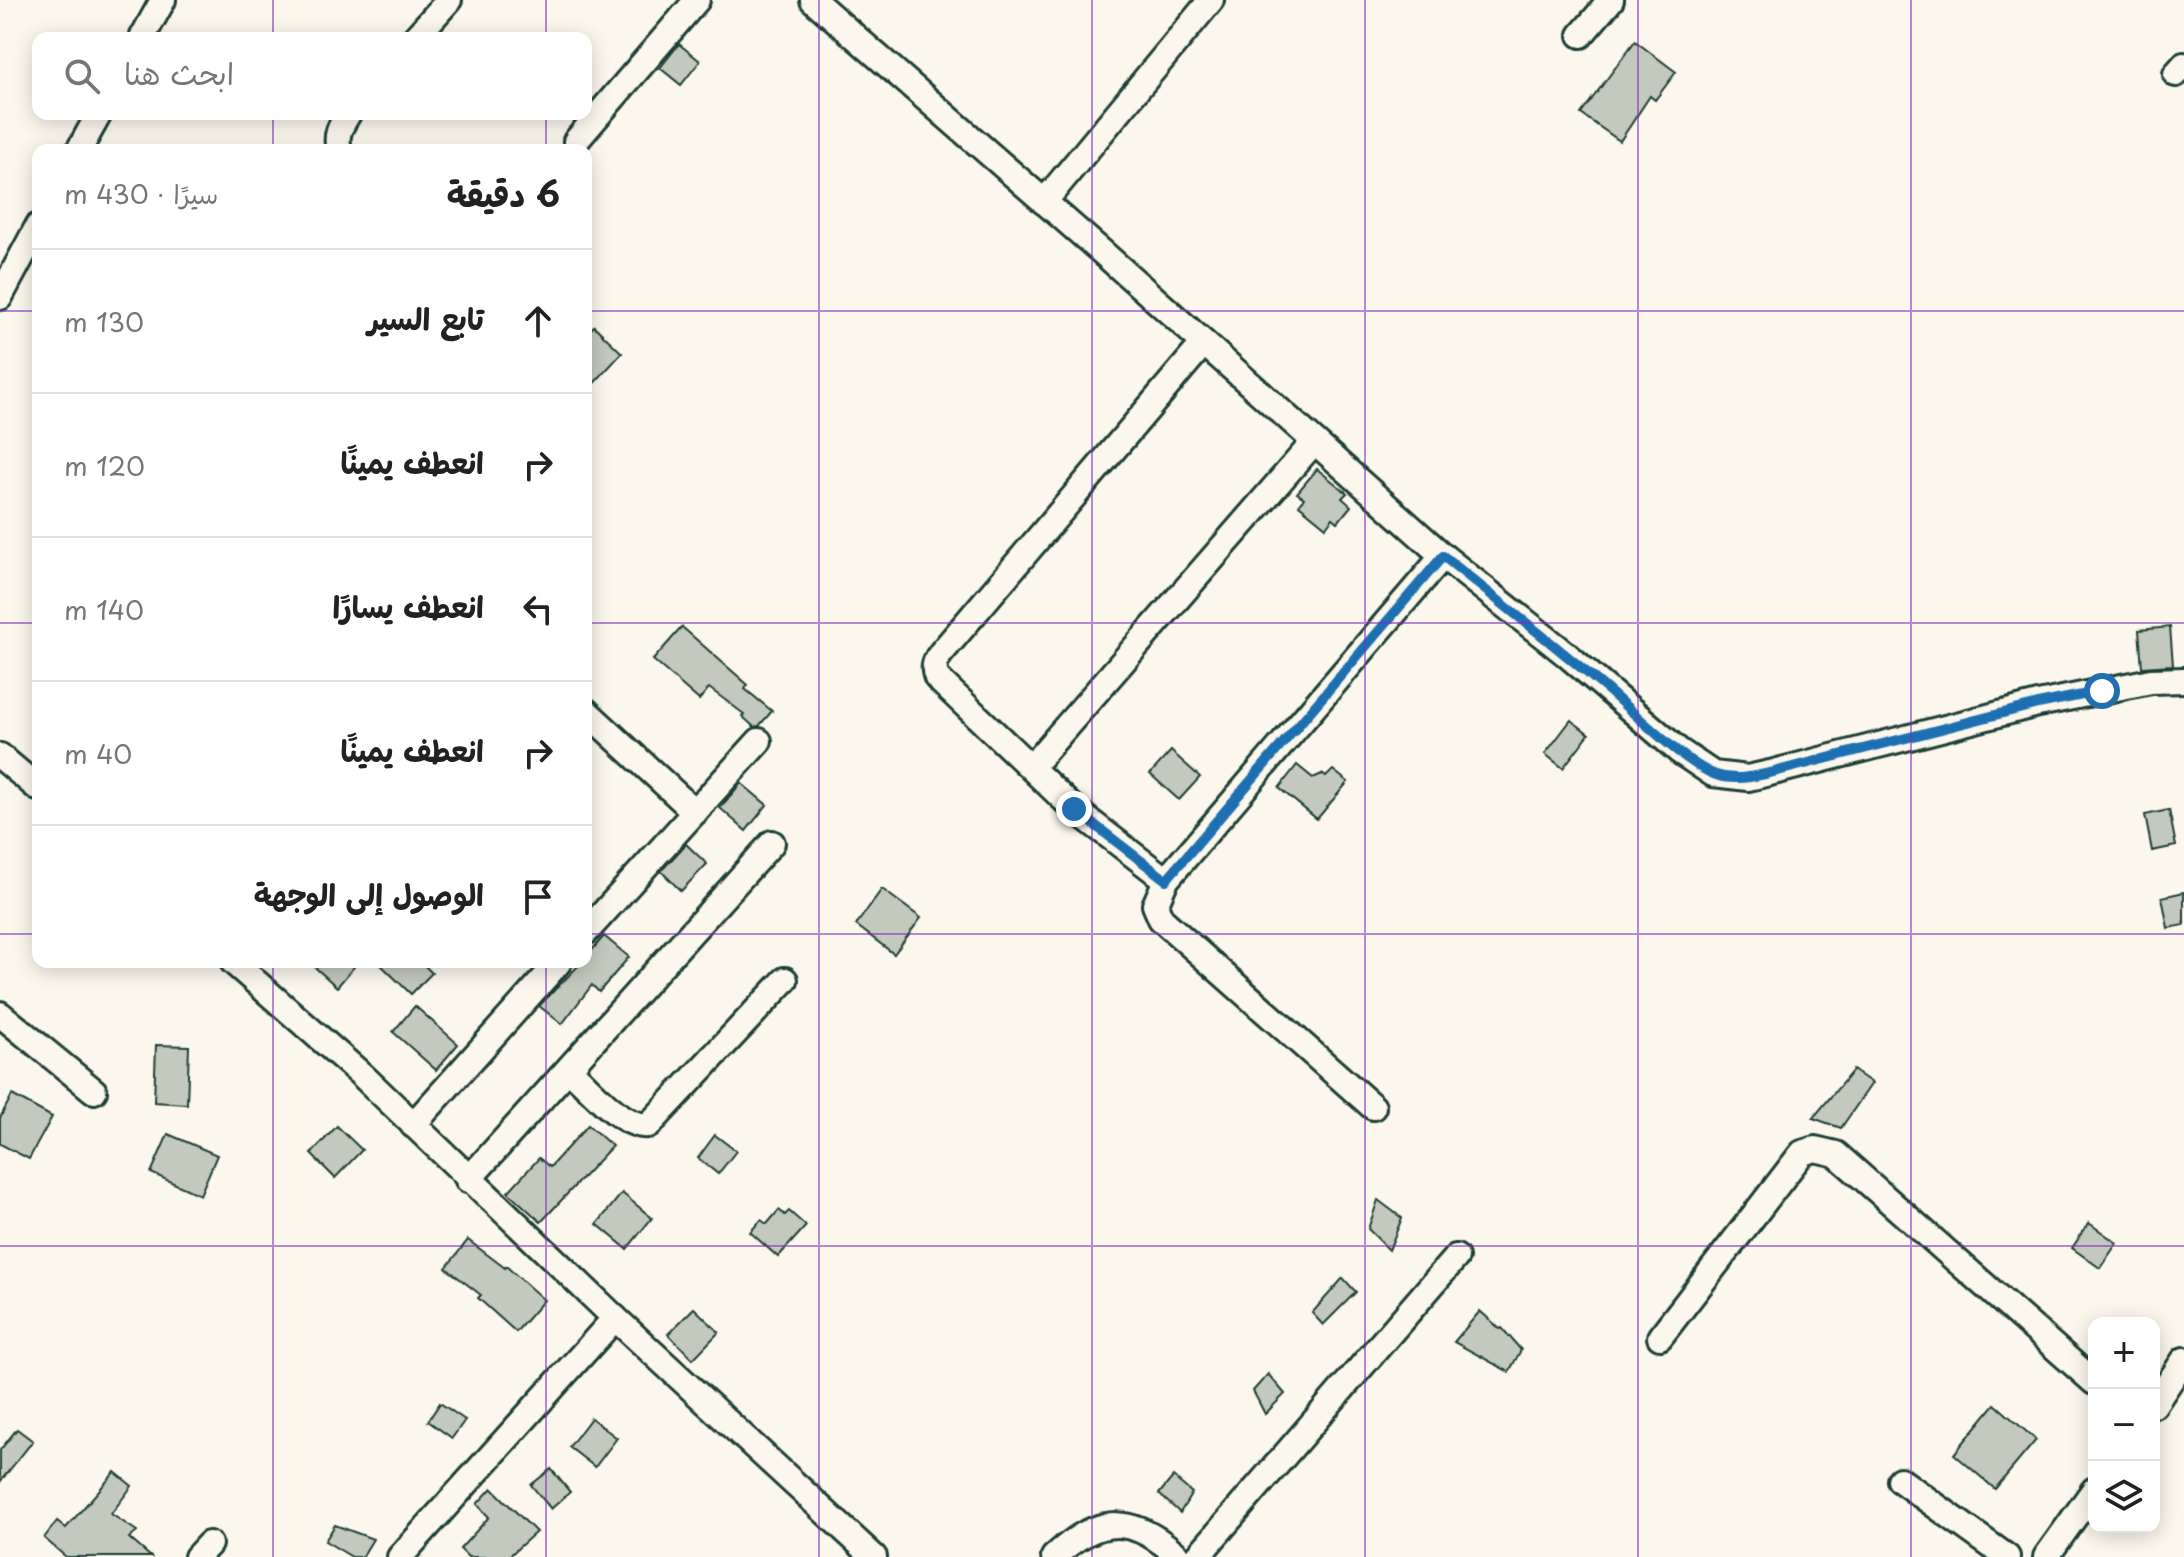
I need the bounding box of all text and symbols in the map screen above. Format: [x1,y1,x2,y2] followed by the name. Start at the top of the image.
[32,32,592,120] search box
[124,50,234,95] text: ابحث هنا
[60,54,104,98] icon: search
[447,167,560,219] text: 6 دقيقة
[64,174,218,213] text: سيرًا · 430 m
[367,295,484,340] text: تابع السير
[516,299,560,343] icon: ahead
[64,302,144,341] text: 130 m
[340,439,484,484] text: انعطف يمينًا
[516,443,560,487] icon: right
[64,446,145,485] text: 120 m
[333,583,484,628] text: انعطف يسارًا
[516,587,560,631] icon: left
[64,590,144,629] text: 140 m
[2084,673,2120,709] route start
[340,727,484,772] text: انعطف يمينًا
[516,731,560,775] icon: right
[64,734,132,773] text: 40 m
[1056,791,1092,827] route end
[254,871,484,916] text: الوصول إلى الوجهة
[516,875,560,919] icon: arrive
[2088,1317,2160,1533] map controls
[2088,1317,2160,1389] button: +
[2088,1389,2160,1461] button: −
[2088,1461,2160,1533] button: layers

